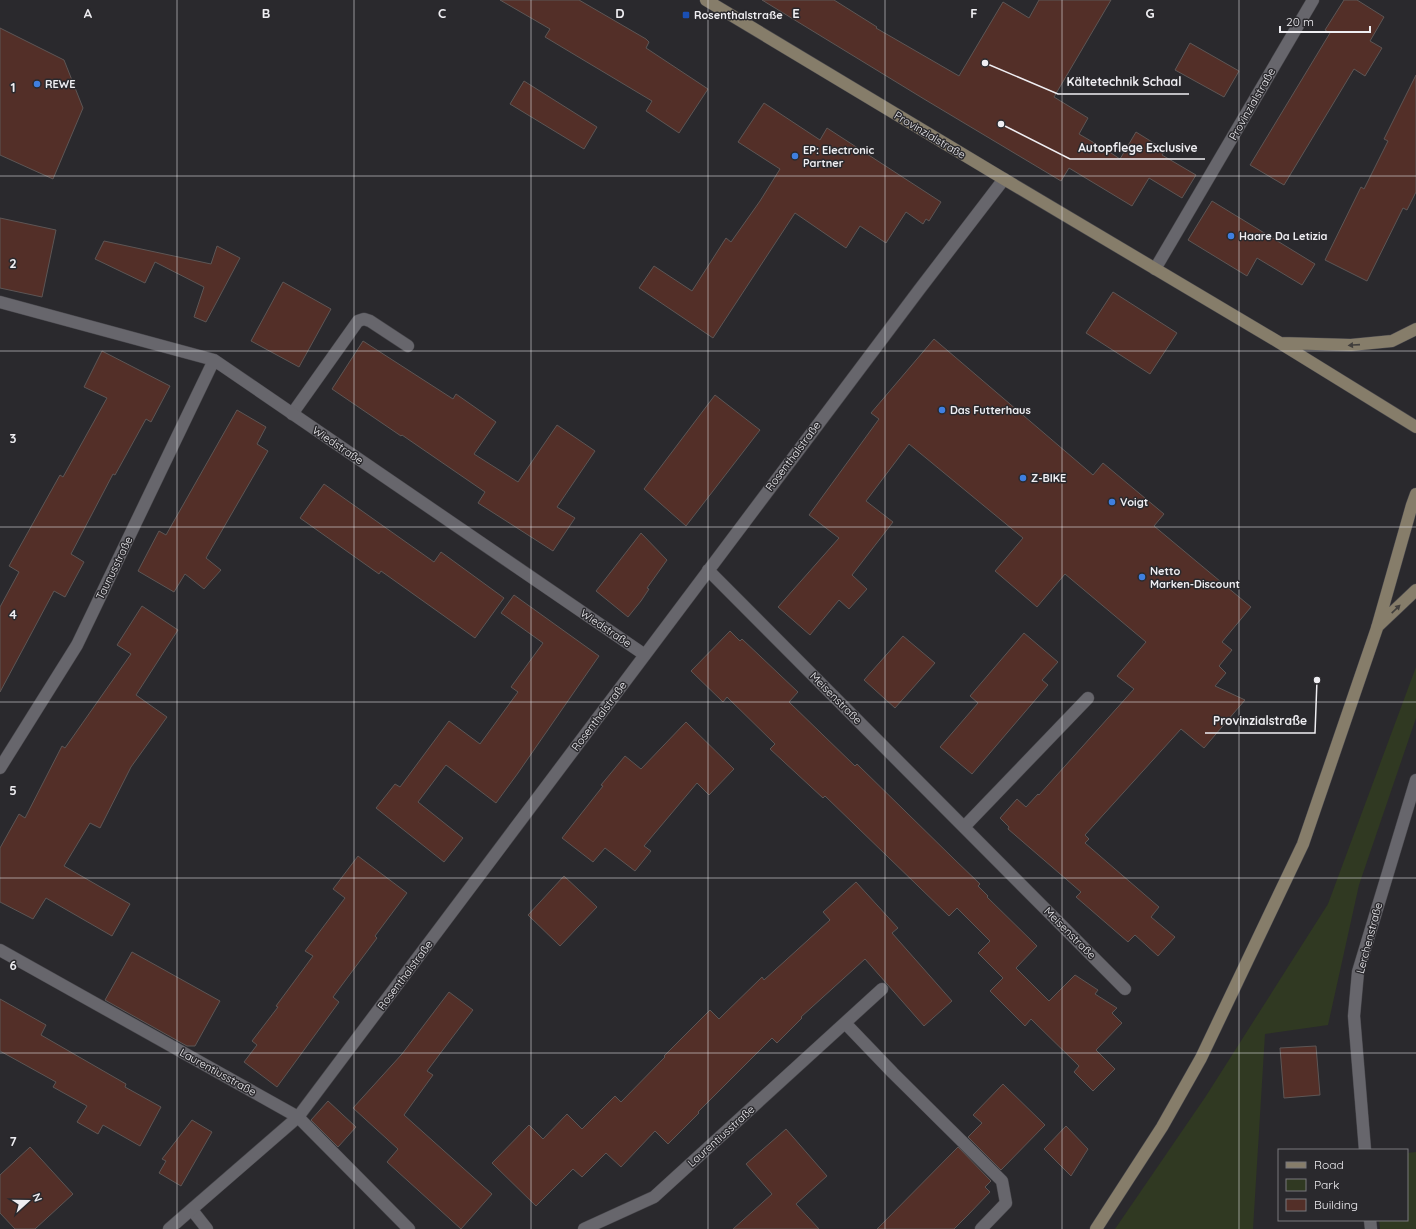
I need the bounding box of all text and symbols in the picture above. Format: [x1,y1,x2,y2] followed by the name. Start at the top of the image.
[84,5,93,21] text: A
[262,5,270,21] text: B
[438,5,446,21] text: C
[615,5,625,21] text: D
[792,5,800,21] text: E
[970,5,978,21] text: F
[1145,5,1155,21] text: G
[694,8,783,22] place label: Rosenthalstraße
[1280,8,1370,34] scale bar
[681,10,691,20] marker: Rosenthalstraße
[1286,14,1314,29] text: 20 m
[1226,65,1278,143] street label: Provinzialstraße
[1058,70,1189,94] callout: Kältetechnik Schaal
[1067,74,1181,89] text: Kältetechnik Schaal
[45,77,76,91] place label: REWE
[10,79,16,95] text: 1
[32,79,42,89] marker: REWE
[892,108,968,162] street label: Provinzialstraße
[1070,135,1205,159] callout: Autopflege Exclusive
[1078,140,1198,155] text: Autopflege Exclusive
[803,143,874,170] place label: EP: Electronic Partner
[790,151,800,161] marker: EP: Electronic Partner
[1239,229,1327,243] place label: Haare Da Letizia
[1226,231,1236,241] marker: Haare Da Letizia
[9,255,17,271] text: 2
[1348,341,1360,348] one-way arrow
[950,403,1031,417] place label: Das Futterhaus
[937,405,947,415] marker: Das Futterhaus
[762,418,824,494] street label: Rosenthalstraße
[310,423,366,467] street label: Wiedstraße
[10,430,17,446] text: 3
[1031,471,1066,485] place label: Z-BIKE
[1018,473,1028,483] marker: Z-BIKE
[1120,495,1148,509] place label: Voigt
[1107,497,1117,507] marker: Voigt
[93,534,135,602] street label: Taunusstraße
[1150,564,1240,591] place label: Netto Marken-Discount
[1137,572,1147,582] marker: Netto Marken-Discount
[1391,604,1401,614] one-way arrow
[9,606,17,622] text: 4
[578,606,634,650] street label: Wiedstraße
[807,669,865,727] street label: Meisenstraße
[568,678,630,754] street label: Rosenthalstraße
[1205,709,1315,733] callout: Provinzialstraße
[1213,713,1307,728] text: Provinzialstraße
[9,782,17,798] text: 5
[1353,901,1385,975] street label: Lerchenstraße
[1041,904,1099,962] street label: Meisenstraße
[374,937,436,1013] street label: Rosenthalstraße
[9,957,17,973] text: 6
[177,1045,259,1099] street label: Laurentiusstraße
[685,1102,757,1170] street label: Laurentiusstraße
[9,1133,17,1149] text: 7
[1278,1149,1408,1221] legend
[1314,1157,1344,1172] text: Road
[1314,1177,1339,1192] text: Park
[8,1181,48,1221] north arrow
[29,1191,45,1204] text: N
[1314,1197,1358,1212] text: Building

